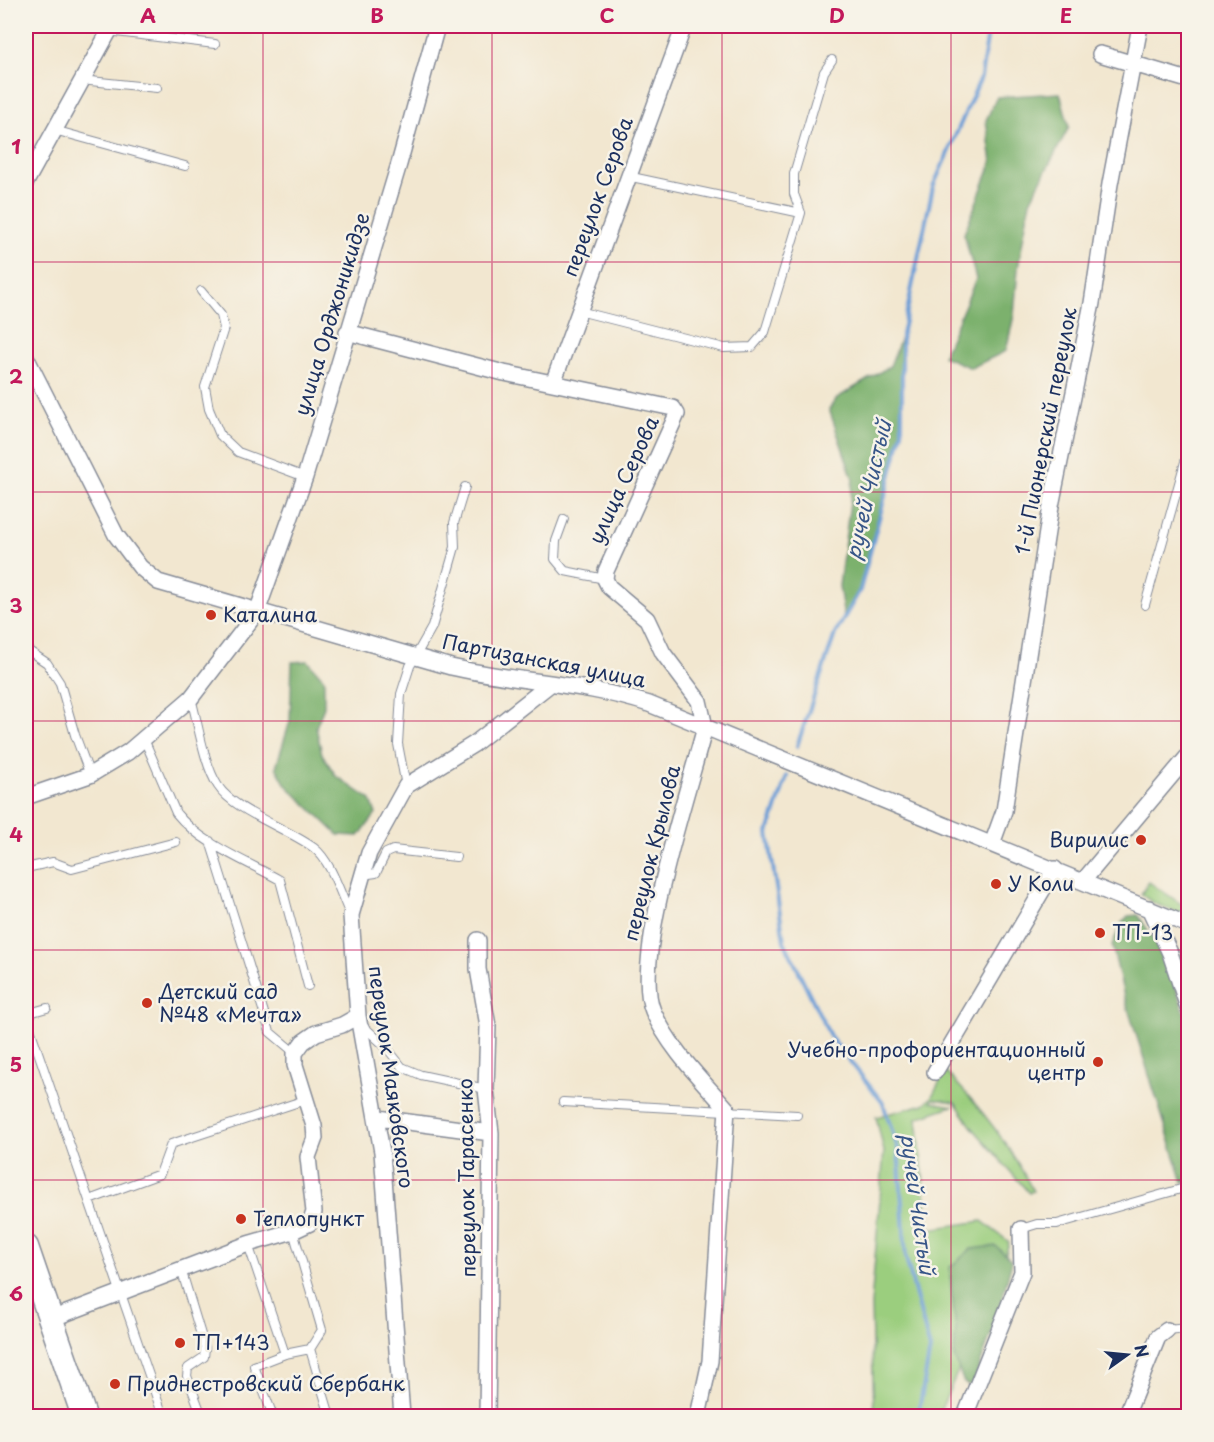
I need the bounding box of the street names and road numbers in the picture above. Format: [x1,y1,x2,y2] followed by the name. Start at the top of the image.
[554,112,640,281] street label: переулок Серова
[286,208,376,419] street label: улица Орджоникидзе
[1006,304,1084,557] street label: 1-й Пионерский переулок
[580,410,666,548] street label: улица Серова
[440,626,649,695] street label: Партизанская улица
[615,761,688,944] street label: переулок Крылова
[362,964,422,1190] street label: переулок Маяковского
[449,1078,483,1278] street label: переулок Тарасенко

